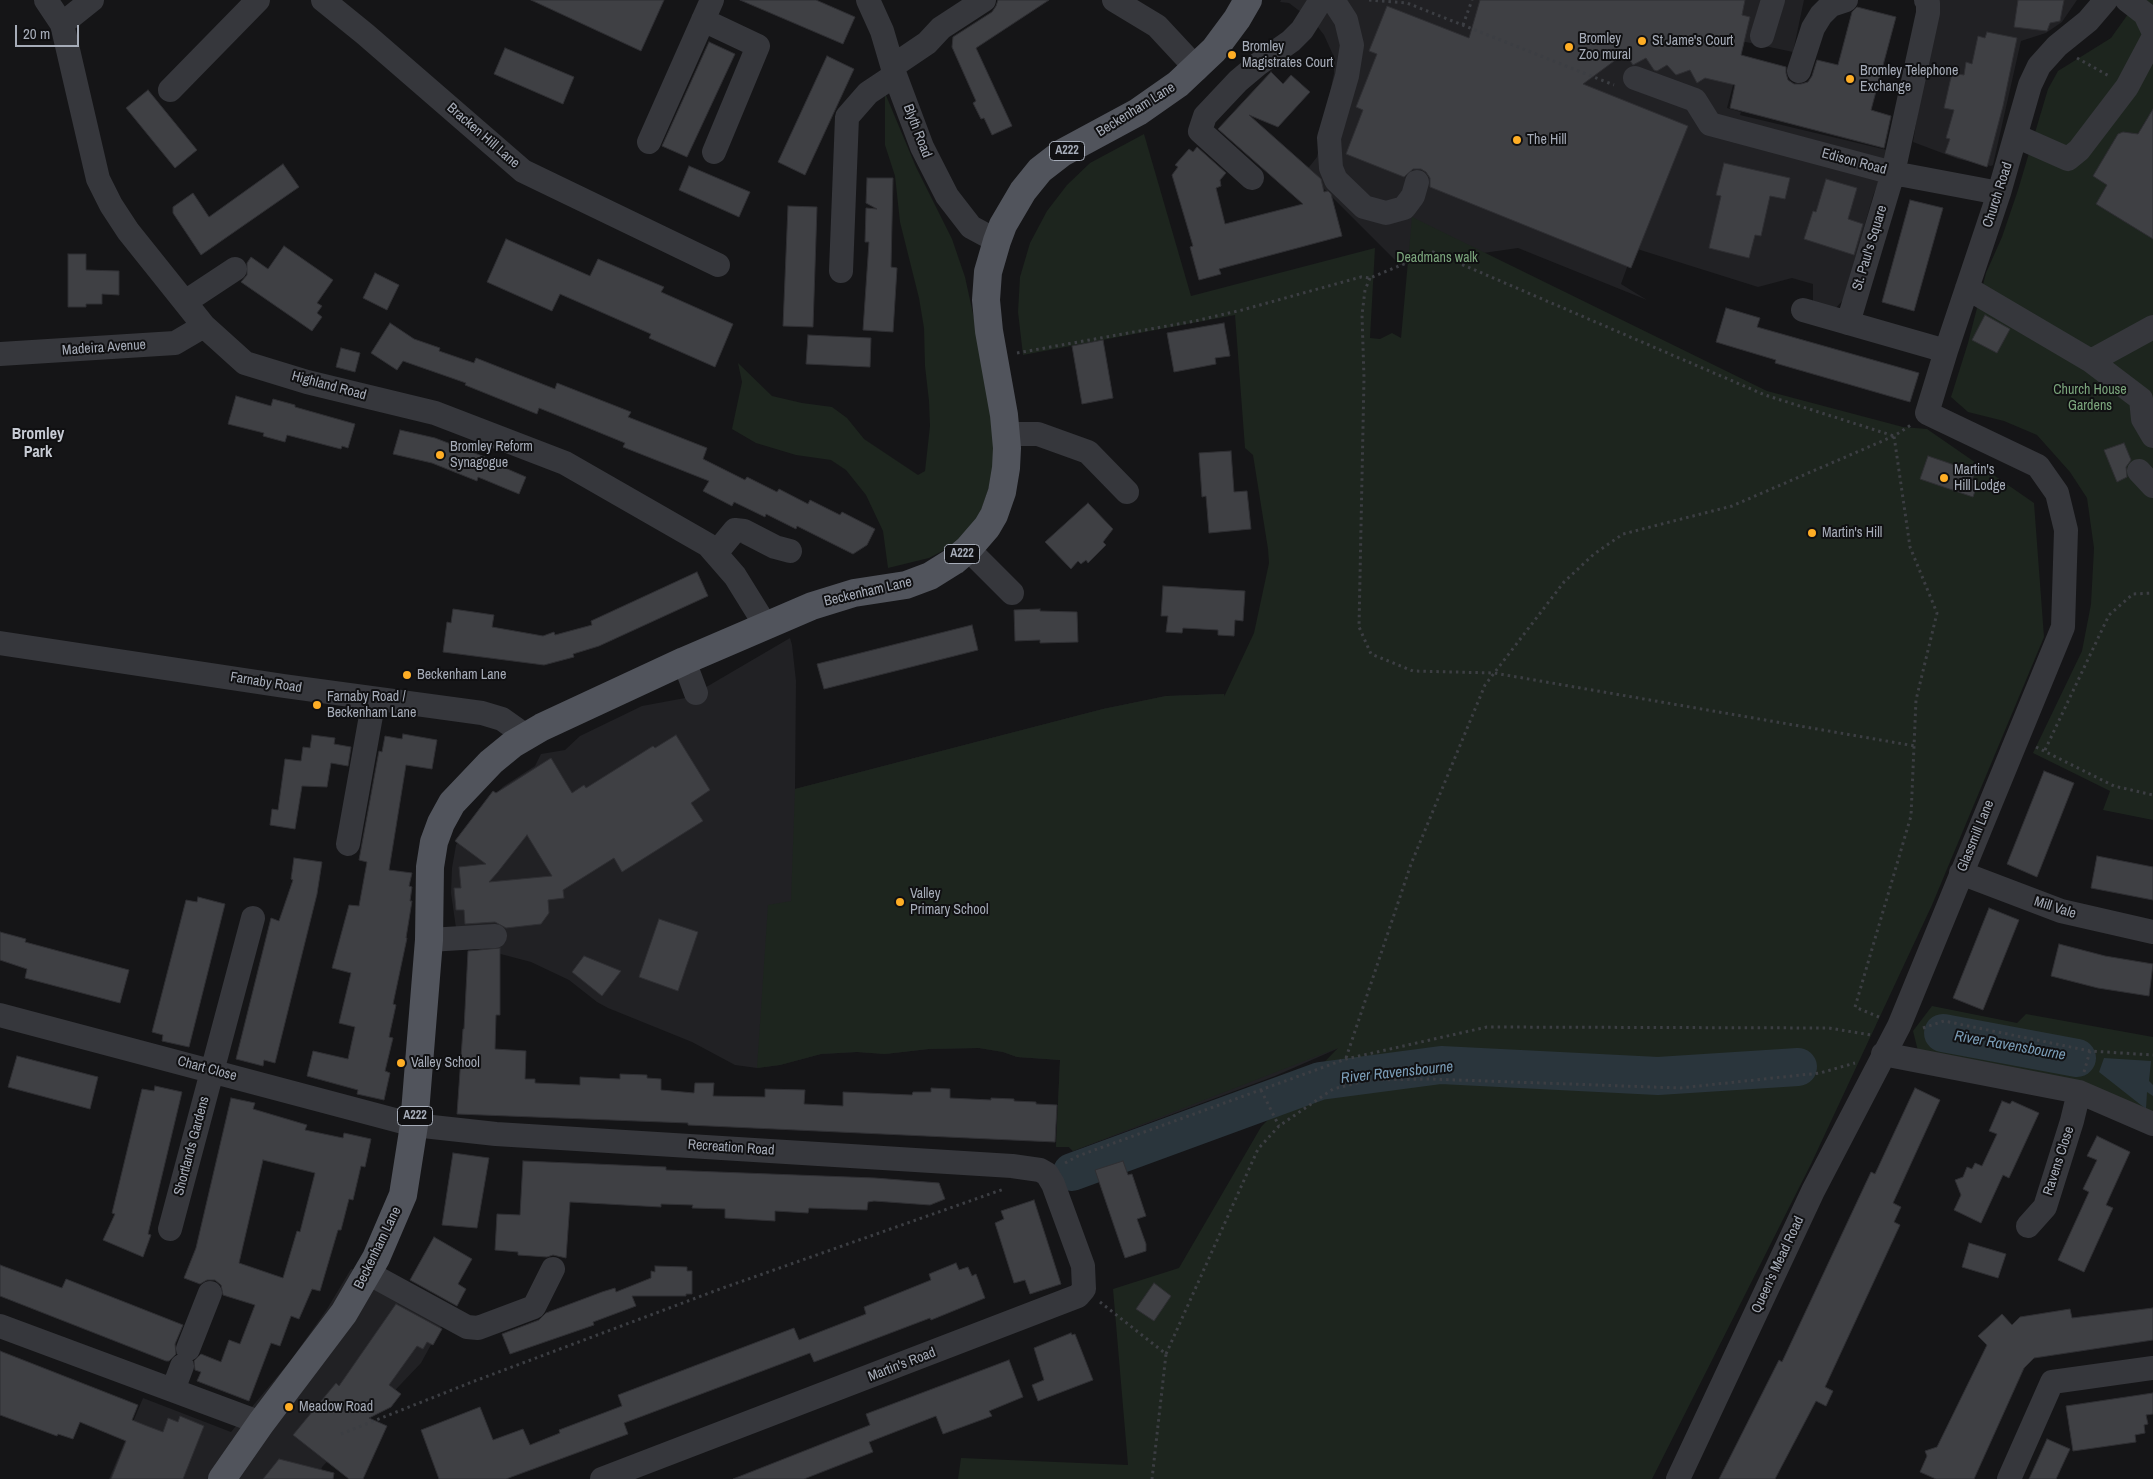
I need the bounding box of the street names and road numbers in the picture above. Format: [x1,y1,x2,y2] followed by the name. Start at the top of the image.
[1094,79,1178,141] street label: Beckenham Lane
[443,100,523,172] street label: Bracken Hill Lane
[899,102,935,160] street label: Blyth Road
[1050,142,1084,160] road number: A222
[1820,145,1888,179] street label: Edison Road
[1980,160,2016,230] street label: Church Road
[1849,203,1891,293] street label: St. Paul's Square
[61,337,147,359] street label: Madeira Avenue
[290,368,368,404] street label: Highland Road
[944,544,980,564] road number: A222
[823,574,913,610] street label: Beckenham Lane
[229,669,303,697] street label: Farnaby Road
[1954,798,1998,874] street label: Glassmill Lane
[2032,893,2078,923] street label: Mill Vale
[176,1053,238,1085] street label: Chart Close
[171,1095,213,1197] street label: Shortlands Gardens
[398,1106,432,1126] road number: A222
[2040,1124,2078,1198] street label: Ravens Close
[687,1137,775,1159] street label: Recreation Road
[351,1204,405,1292] street label: Beckenham Lane
[1748,1214,1808,1316] street label: Queen's Mead Road
[866,1344,938,1386] street label: Martin's Road

